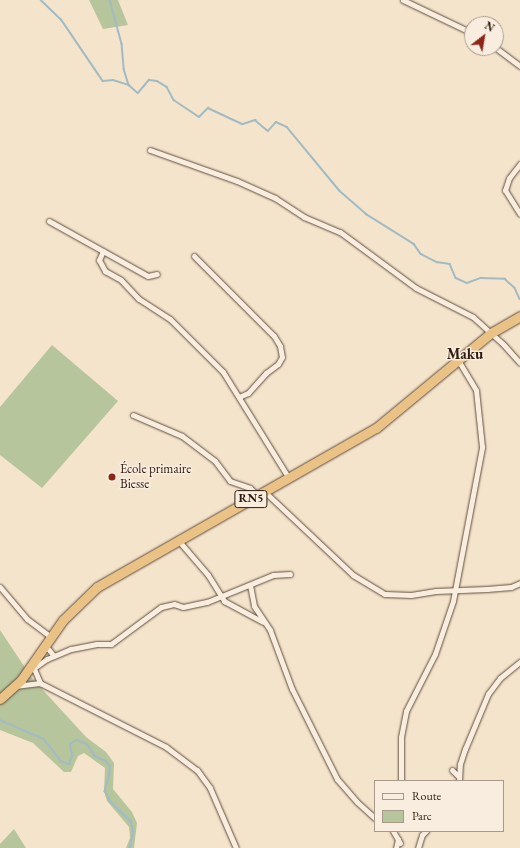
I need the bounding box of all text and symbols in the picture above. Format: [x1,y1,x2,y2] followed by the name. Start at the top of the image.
[464,16,504,56] north arrow
[482,18,497,35] text: N
[447,345,483,363] district label: Maku
[120,462,191,493] place label: École primaire Biesse
[107,472,117,482] marker: École primaire Biesse
[234,489,268,509] road number: RN5
[374,780,504,832] legend
[412,788,441,804] text: Route
[412,808,432,824] text: Parc

